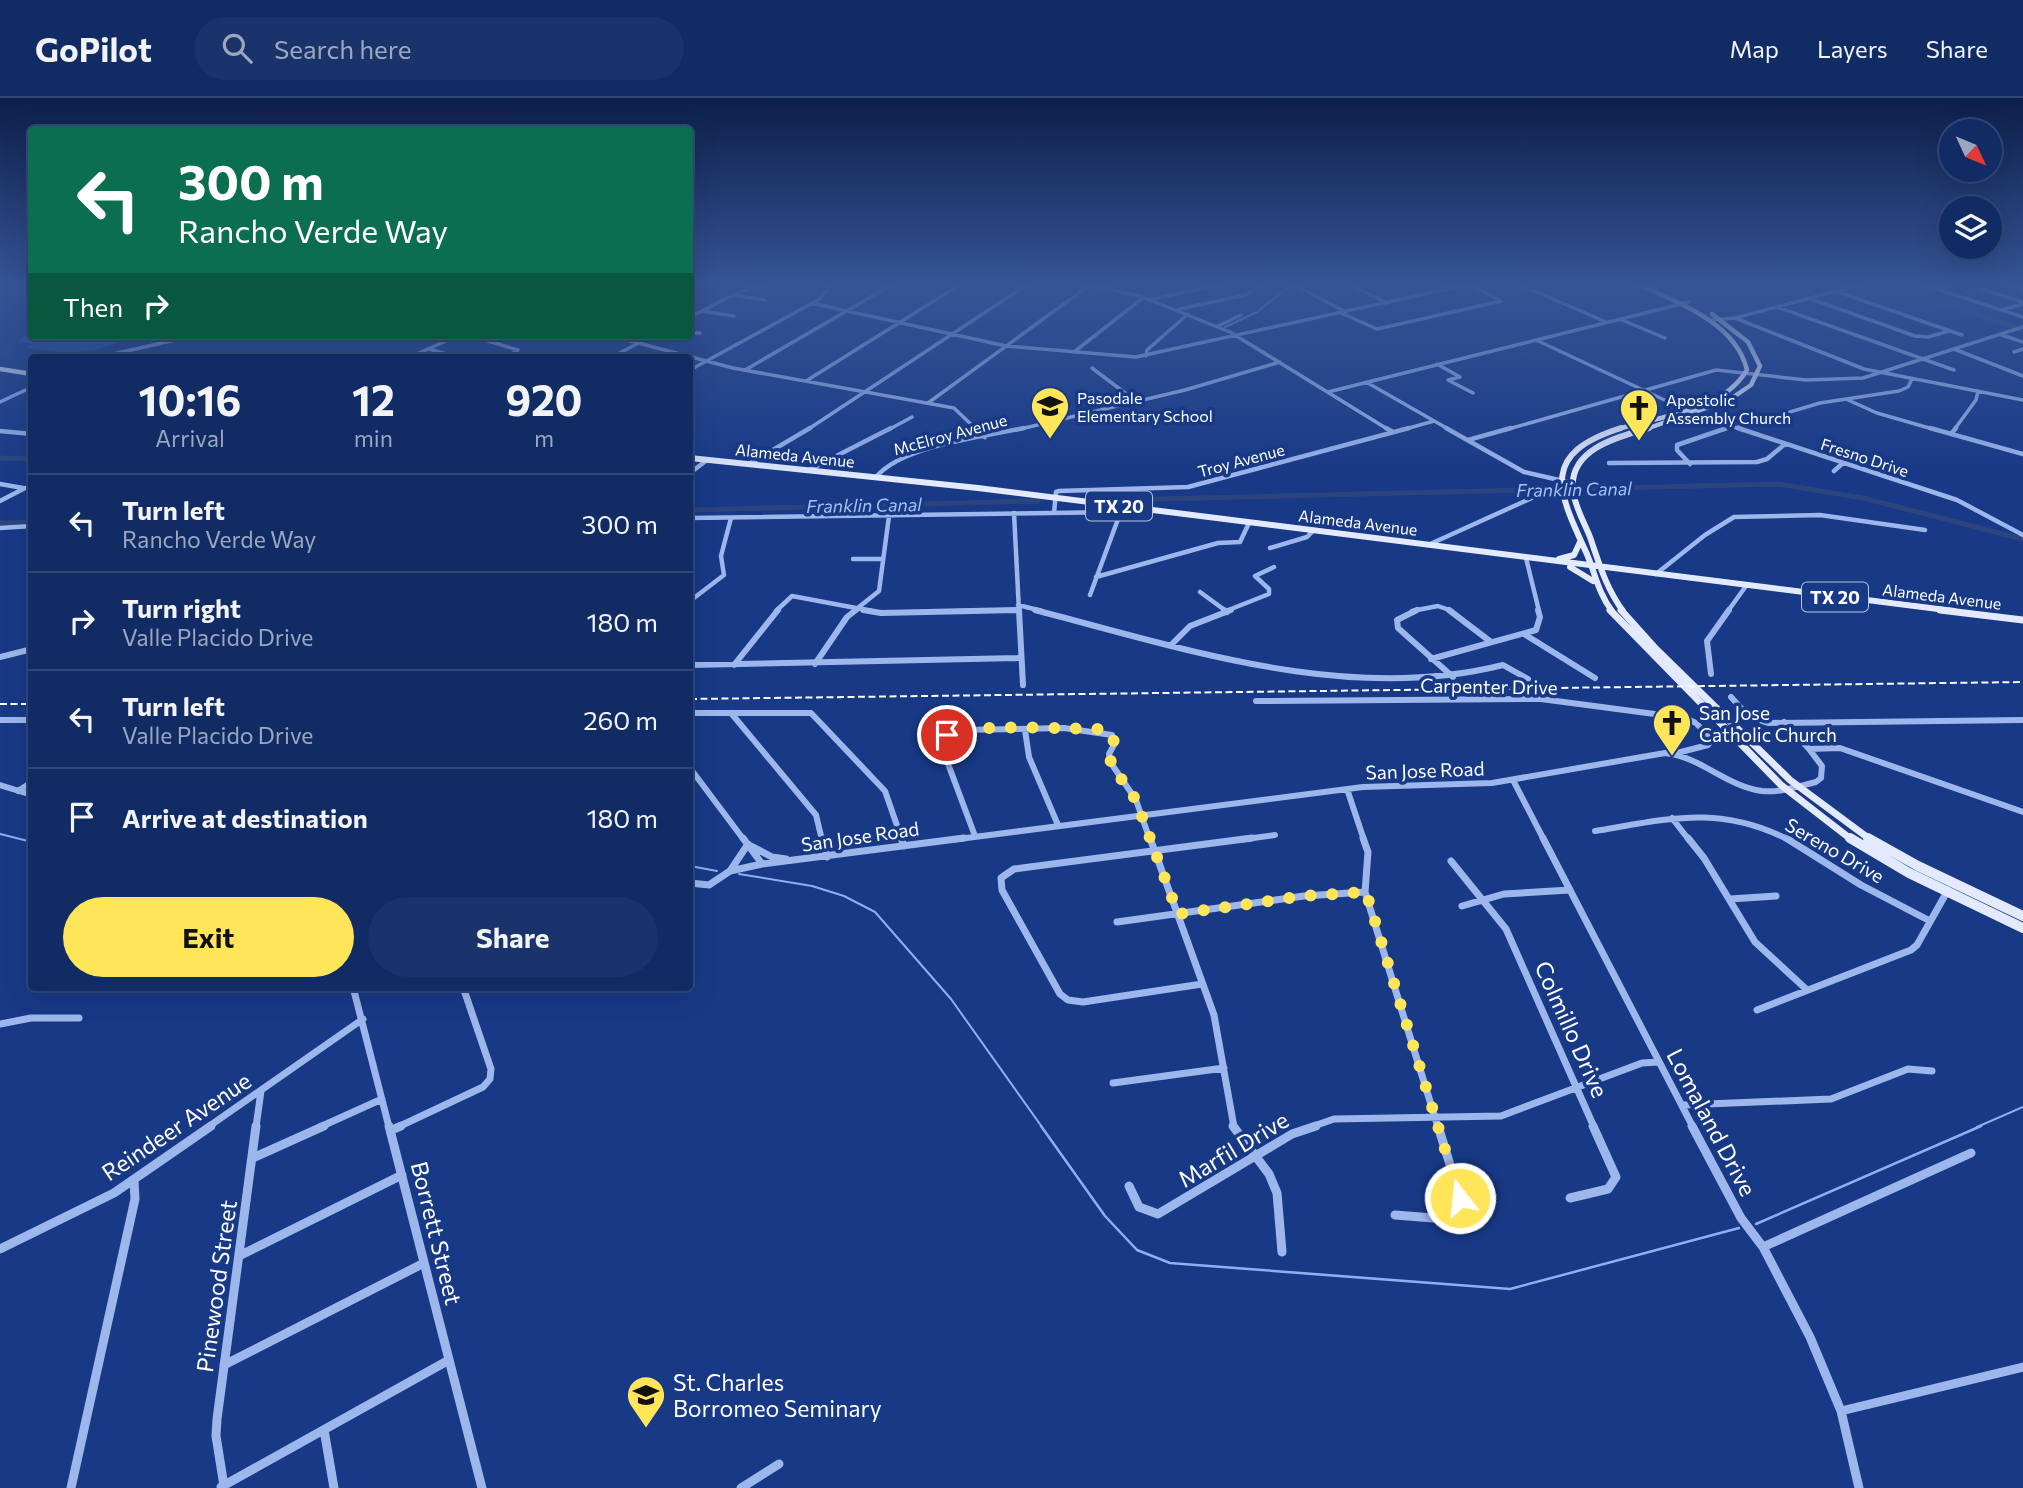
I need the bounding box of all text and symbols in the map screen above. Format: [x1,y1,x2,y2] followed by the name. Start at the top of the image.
[194,17,684,80] search box
[35,28,152,69] text: GoPilot
[218,29,256,67] icon: search
[274,33,411,64] text: Search here
[1730,34,1779,63] text: Map
[1817,34,1888,63] text: Layers
[1926,34,1988,63] text: Share
[1939,119,2002,182] north arrow
[1939,119,2002,259] map controls
[178,150,324,210] text: 300 m
[63,154,154,245] icon: left
[1939,196,2002,259] button: layers
[178,210,448,250] text: Rancho Verde Way
[137,287,175,325] icon: right
[63,291,123,322] text: Then
[138,373,241,425] text: 10:16
[352,373,395,425] text: 12
[505,373,583,425] text: 920
[1029,385,1071,440] school or university icon: Pasodale Elementary School
[1618,387,1660,442] church icon: Apostolic Assembly Church
[1077,388,1213,425] place label: Pasodale Elementary School
[1666,390,1791,427] place label: Apostolic Assembly Church
[891,410,1009,458] street label: McElroy Avenue
[155,424,225,452] text: Arrival
[354,424,393,452] text: min
[534,424,554,452] text: m
[1819,434,1911,480] street label: Fresno Drive
[734,439,856,471] street label: Alameda Avenue
[1196,439,1286,481] street label: Troy Avenue
[1516,477,1632,501] water label: Franklin Canal
[1086,492,1152,520] road number: TX 20
[806,493,922,517] water label: Franklin Canal
[122,494,225,525] text: Turn left
[63,504,101,542] icon: left
[1297,505,1419,539] street label: Alameda Avenue
[582,508,658,539] text: 300 m
[122,525,316,553] text: Rancho Verde Way
[1881,579,2003,613] street label: Alameda Avenue
[1802,583,1868,612] road number: TX 20
[122,592,241,623] text: Turn right
[63,602,101,640] icon: right
[586,606,658,637] text: 180 m
[122,623,313,651] text: Valle Placido Drive
[1420,673,1558,699] street label: Carpenter Drive
[122,690,225,721] text: Turn left
[63,700,101,738] icon: left
[1699,701,1837,746] place label: San Jose Catholic Church
[1651,702,1693,757] church icon: San Jose Catholic Church
[583,704,658,735] text: 260 m
[917,705,977,765] pin
[928,716,966,754] icon: arrive
[122,721,313,749] text: Valle Placido Drive
[1365,756,1485,784] street label: San Jose Road
[63,798,101,836] icon: arrive
[122,802,368,833] text: Arrive at destination
[586,802,658,833] text: 180 m
[1782,812,1888,888] street label: Sereno Drive
[799,816,921,856] street label: San Jose Road
[63,897,354,977] button: Exit
[368,897,658,977] button: Share
[1529,956,1615,1102] street label: Colmillo Drive
[1661,1043,1763,1201] street label: Lomaland Drive
[96,1066,256,1186] street label: Reindeer Avenue
[1173,1105,1293,1193] street label: Marfil Drive
[406,1158,468,1308] street label: Borrett Street
[1423,1161,1497,1235] position arrow
[190,1198,242,1374] street label: Pinewood Street
[673,1368,882,1422] place label: St. Charles Borromeo Seminary
[625,1374,667,1429] school or university icon: St. Charles Borromeo Seminary

